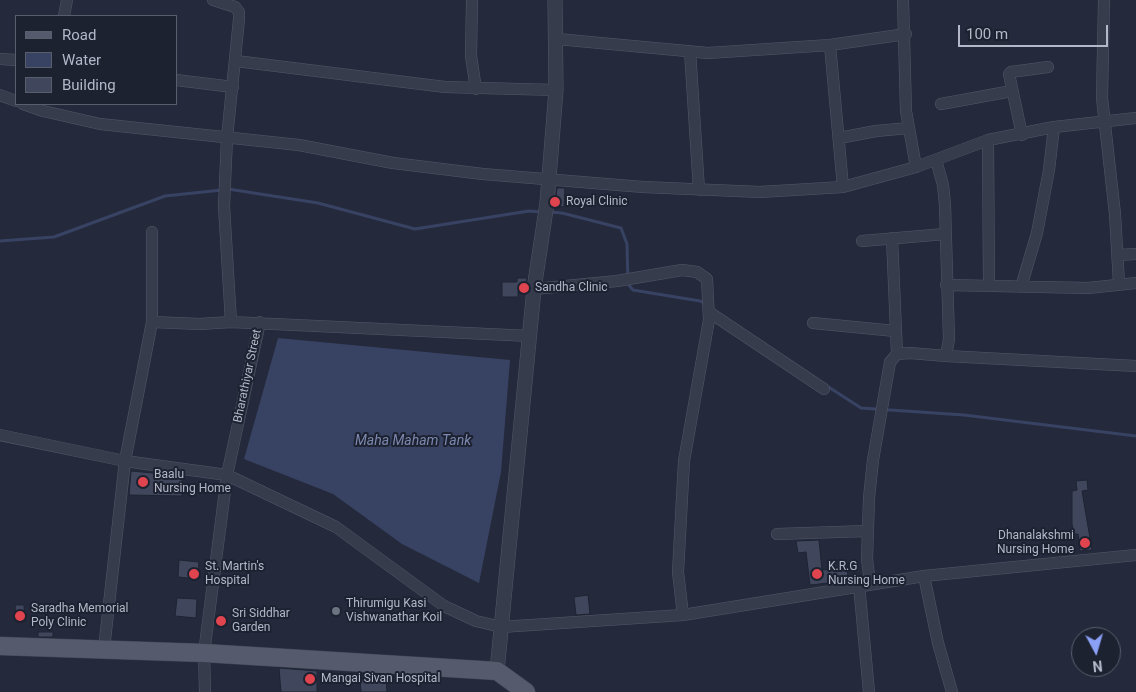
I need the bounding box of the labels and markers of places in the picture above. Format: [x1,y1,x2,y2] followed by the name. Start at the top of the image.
[548,195,562,209] marker: Royal Clinic
[566,195,628,209] place label: Royal Clinic
[517,281,531,295] marker: Sandha Clinic
[535,281,608,295] place label: Sandha Clinic
[154,468,231,496] place label: Baalu Nursing Home
[136,475,150,489] marker: Baalu Nursing Home
[997,529,1074,557] place label: Dhanalakshmi Nursing Home
[1078,536,1092,550] marker: Dhanalakshmi Nursing Home
[205,560,264,588] place label: St. Martin's Hospital
[828,560,905,588] place label: K.R.G Nursing Home
[187,567,201,581] marker: St. Martin's Hospital
[810,567,824,581] marker: K.R.G Nursing Home
[346,597,442,625] place label: Thirumigu Kasi Vishwanathar Koil
[31,602,129,630] place label: Saradha Memorial Poly Clinic
[330,605,342,617] marker: Thirumigu Kasi Vishwanathar Koil
[232,607,290,635] place label: Sri Siddhar Garden
[13,609,27,623] marker: Saradha Memorial Poly Clinic
[214,614,228,628] marker: Sri Siddhar Garden
[303,672,317,686] marker: Mangai Sivan Hospital
[321,672,440,686] place label: Mangai Sivan Hospital

